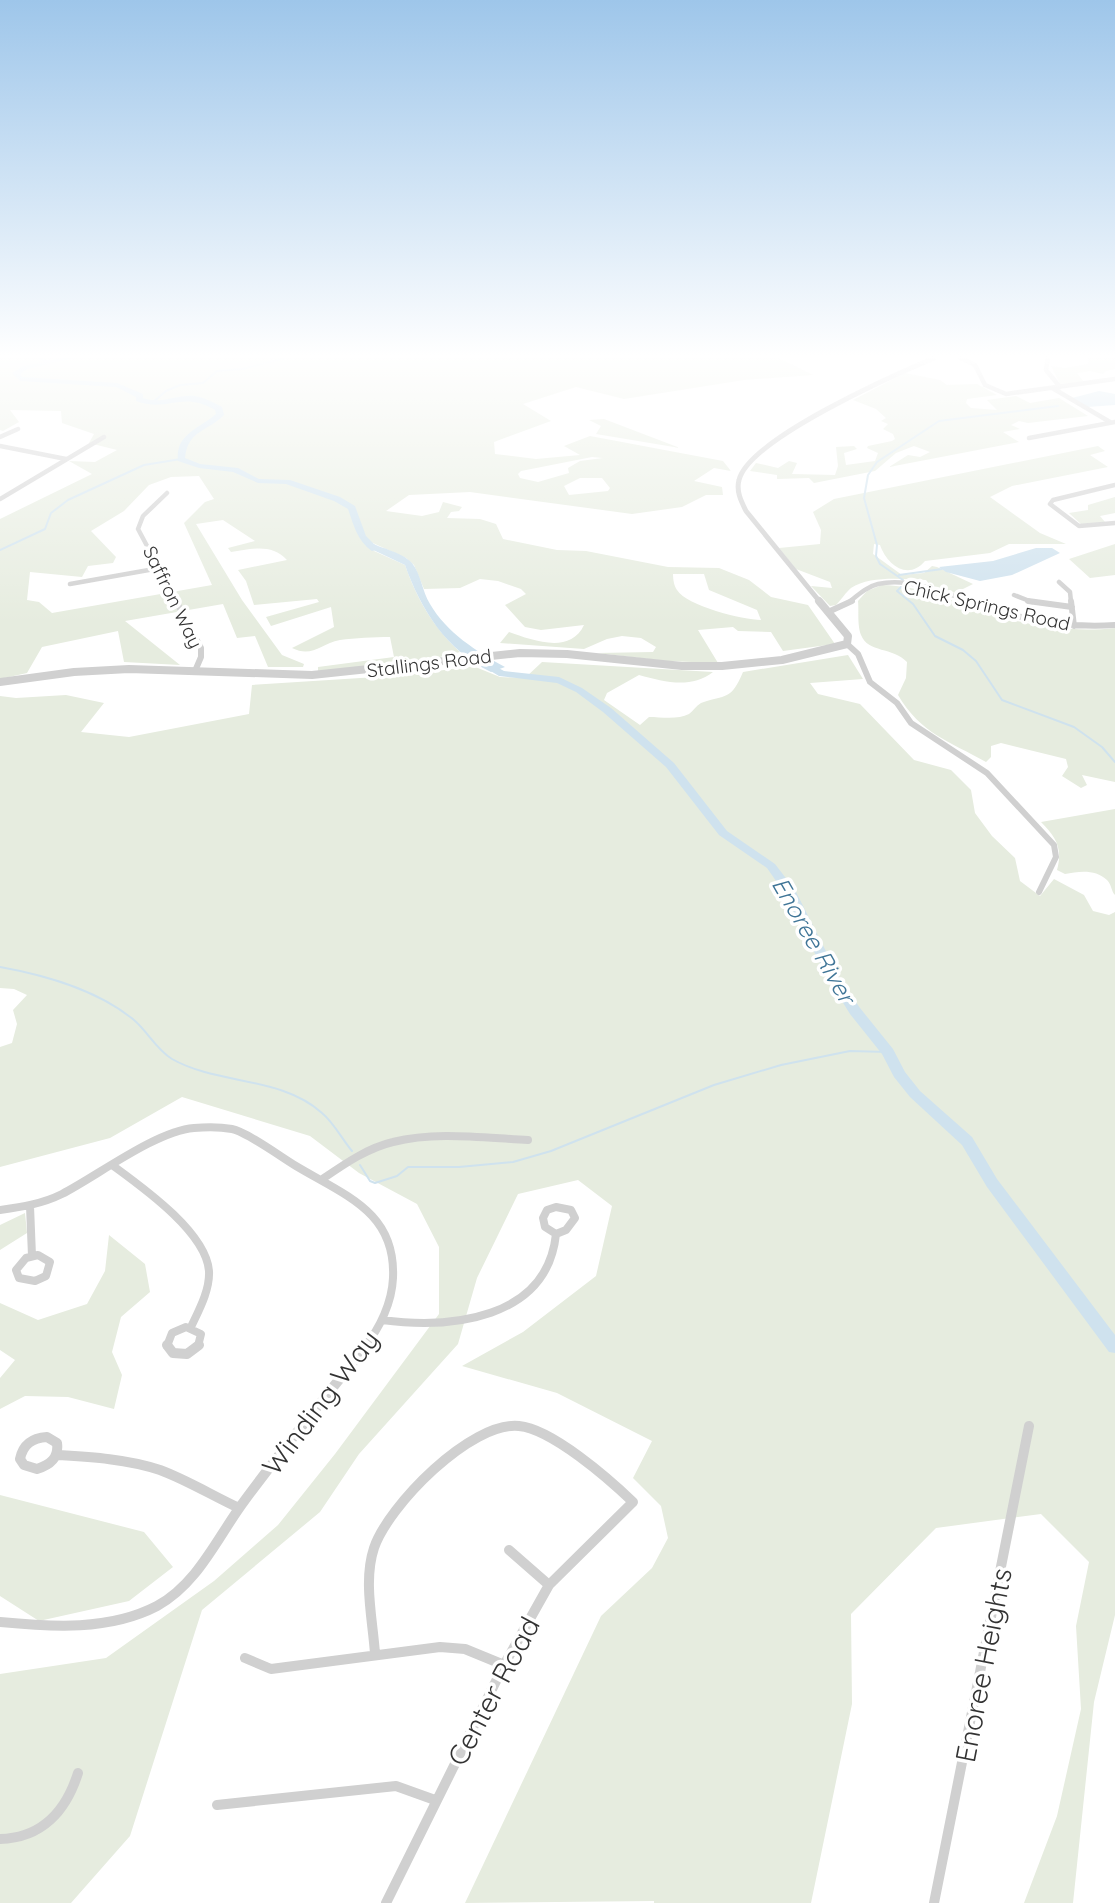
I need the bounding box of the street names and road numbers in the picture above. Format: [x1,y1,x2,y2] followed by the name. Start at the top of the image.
[138,542,208,652] street label: Saffron Way
[902,574,1072,636] street label: Chick Springs Road
[365,643,493,683] street label: Stallings Road
[254,1322,386,1482] street label: Winding Way
[947,1565,1019,1765] street label: Enoree Heights
[439,1611,547,1771] street label: Center Road

